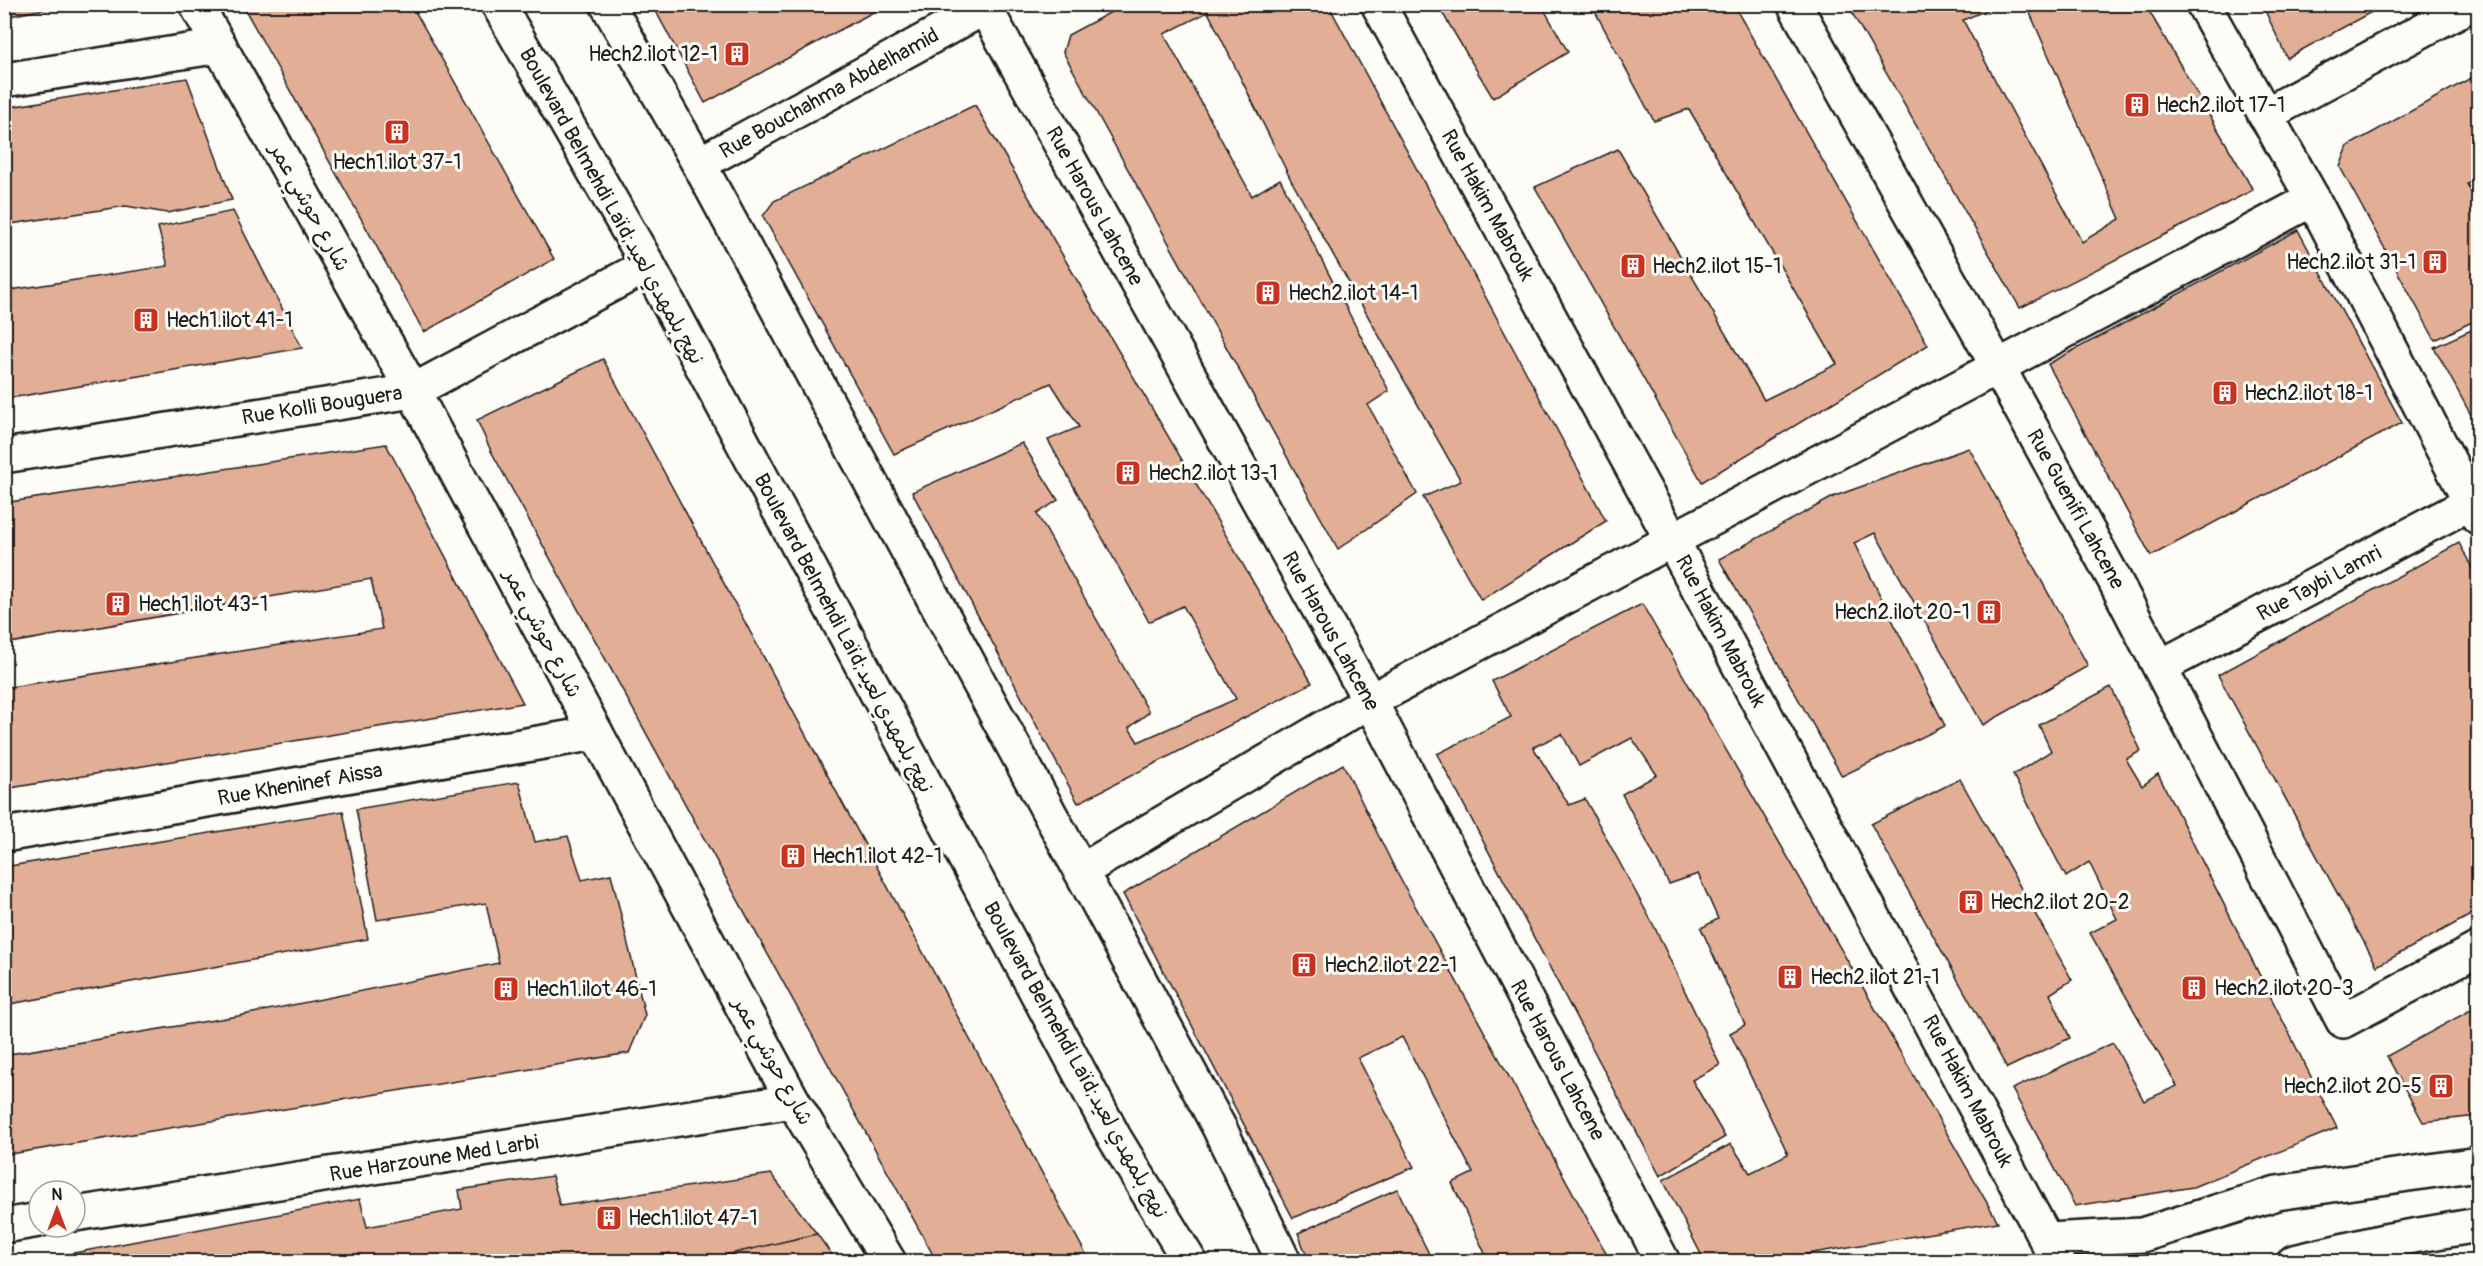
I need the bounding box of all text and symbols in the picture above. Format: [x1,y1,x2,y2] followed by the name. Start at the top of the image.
[715,22,944,165] street label: Rue Bouchahma Abdelhamid
[722,39,752,69] building icon: Hech2.ilot 12-1
[588,41,718,68] place label: Hech2.ilot 12-1
[512,43,710,370] street label: Boulevard Belmehdi Laïd;نهج بلمهدي لعيد
[2122,90,2152,120] building icon: Hech2.ilot 17-1
[2156,92,2285,119] place label: Hech2.ilot 17-1
[382,117,412,147] building icon: Hech1.ilot 37-1
[1040,122,1150,291] street label: Rue Harous Lahcene
[1435,125,1540,286] street label: Rue Hakim Mabrouk
[258,137,356,278] street label: شارع حوشي عمر
[332,149,462,176] place label: Hech1.ilot 37-1
[2420,247,2450,277] building icon: Hech2.ilot 31-1
[2286,249,2416,276] place label: Hech2.ilot 31-1
[1618,251,1648,281] building icon: Hech2.ilot 15-1
[1652,253,1781,280] place label: Hech2.ilot 15-1
[1253,278,1283,308] building icon: Hech2.ilot 14-1
[1288,280,1418,307] place label: Hech2.ilot 14-1
[131,305,161,335] building icon: Hech1.ilot 41-1
[166,307,293,334] place label: Hech1.ilot 41-1
[2210,378,2240,408] building icon: Hech2.ilot 18-1
[240,379,404,432] street label: Rue Kolli Bouguera
[2244,380,2373,407] place label: Hech2.ilot 18-1
[2020,425,2131,595] street label: Rue Guenifi Lahcene
[1113,458,1143,488] building icon: Hech2.ilot 13-1
[1148,460,1278,487] place label: Hech2.ilot 13-1
[747,469,940,798] street label: Boulevard Belmehdi Laïd;نهج بلمهدي لعيد
[2252,539,2386,627] street label: Rue Taybi Lamri
[1276,547,1386,716] street label: Rue Harous Lahcene
[1669,550,1772,712] street label: Rue Hakim Mabrouk
[492,562,588,705] street label: شارع حوشي عمر
[103,589,133,619] building icon: Hech1.ilot 43-1
[138,591,268,618] place label: Hech1.ilot 43-1
[1974,597,2004,627] building icon: Hech2.ilot 20-1
[1834,599,1970,626] place label: Hech2.ilot 20-1
[216,757,385,812] street label: Rue Kheninef Aissa
[778,841,808,871] building icon: Hech1.ilot 42-1
[812,843,942,870] place label: Hech1.ilot 42-1
[1956,887,1986,917] building icon: Hech2.ilot 20-2
[1990,889,2129,916] place label: Hech2.ilot 20-2
[976,897,1174,1224] street label: Boulevard Belmehdi Laïd;نهج بلمهدي لعيد
[1289,950,1319,980] building icon: Hech2.ilot 22-1
[1324,952,1457,979] place label: Hech2.ilot 22-1
[1775,962,1805,992] building icon: Hech2.ilot 21-1
[1810,964,1940,991] place label: Hech2.ilot 21-1
[2179,973,2209,1003] building icon: Hech2.ilot 20-3
[491,974,521,1004] building icon: Hech1.ilot 46-1
[1504,975,1612,1146] street label: Rue Harous Lahcene
[2214,975,2353,1002] place label: Hech2.ilot 20-3
[526,976,657,1003] place label: Hech1.ilot 46-1
[721,991,819,1132] street label: شارع حوشي عمر
[1916,1010,2019,1172] street label: Rue Hakim Mabrouk
[2426,1071,2456,1101] building icon: Hech2.ilot 20-5
[2283,1073,2422,1100] place label: Hech2.ilot 20-5
[328,1129,541,1188] street label: Rue Harzoune Med Larbi
[27,1179,87,1239] north arrow
[52,1185,63,1205] text: N
[594,1203,624,1233] building icon: Hech1.ilot 47-1
[628,1205,758,1232] place label: Hech1.ilot 47-1

